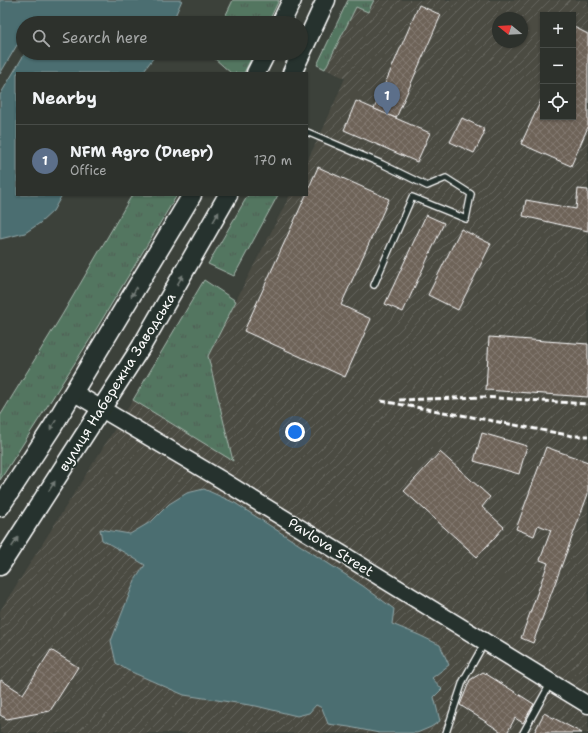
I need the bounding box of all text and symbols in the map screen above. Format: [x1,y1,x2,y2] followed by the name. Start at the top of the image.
[492,12,528,48] north arrow
[540,12,576,120] map controls
[540,12,576,48] button: +
[16,16,308,60] search box
[30,27,52,49] icon: search
[62,28,148,48] text: Search here
[540,48,576,84] button: −
[374,82,400,115] pin: 1
[540,84,576,120] button: locate
[32,87,97,109] text: Nearby
[70,142,213,162] text: NFM Agro (Dnepr)
[42,152,48,169] text: 1
[254,152,292,169] text: 170 m
[70,162,107,179] text: Office
[212,211,219,223] one-way arrow
[176,274,183,286] one-way arrow
[130,287,138,297] one-way arrow
[54,289,180,475] street label: вулиця Набережна Заводська
[49,420,57,430] one-way arrow
[285,422,305,442] your location
[48,481,56,491] one-way arrow
[285,514,377,580] street label: Pavlova Street
[12,537,19,548] one-way arrow

